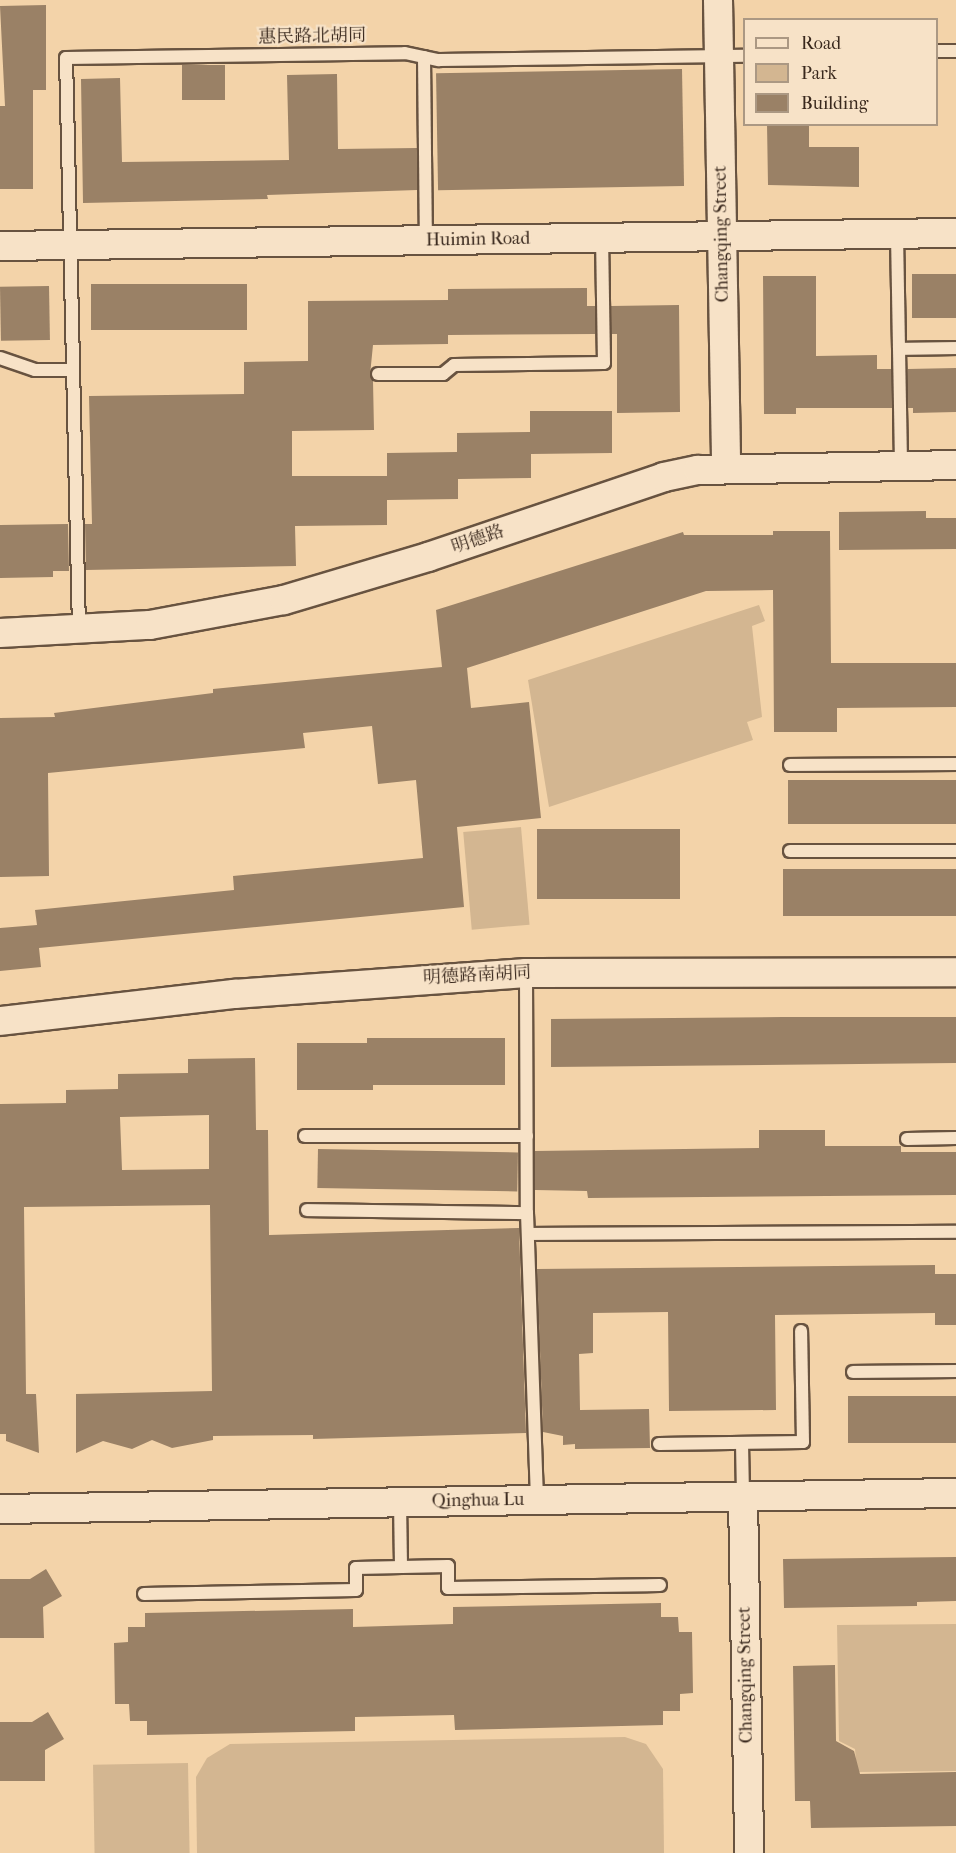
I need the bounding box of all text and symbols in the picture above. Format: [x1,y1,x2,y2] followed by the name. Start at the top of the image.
[743,18,938,126] legend
[258,25,366,49] street label: 惠民路北胡同
[801,33,841,54] text: Road
[801,63,837,84] text: Park
[801,93,868,114] text: Building
[710,165,734,303] street label: Changqing Street
[426,228,530,252] street label: Huimin Road
[449,521,507,559] street label: 明德路
[423,962,531,990] street label: 明德路南胡同
[432,1489,524,1513] street label: Qinghua Lu
[734,1606,758,1744] street label: Changqing Street

